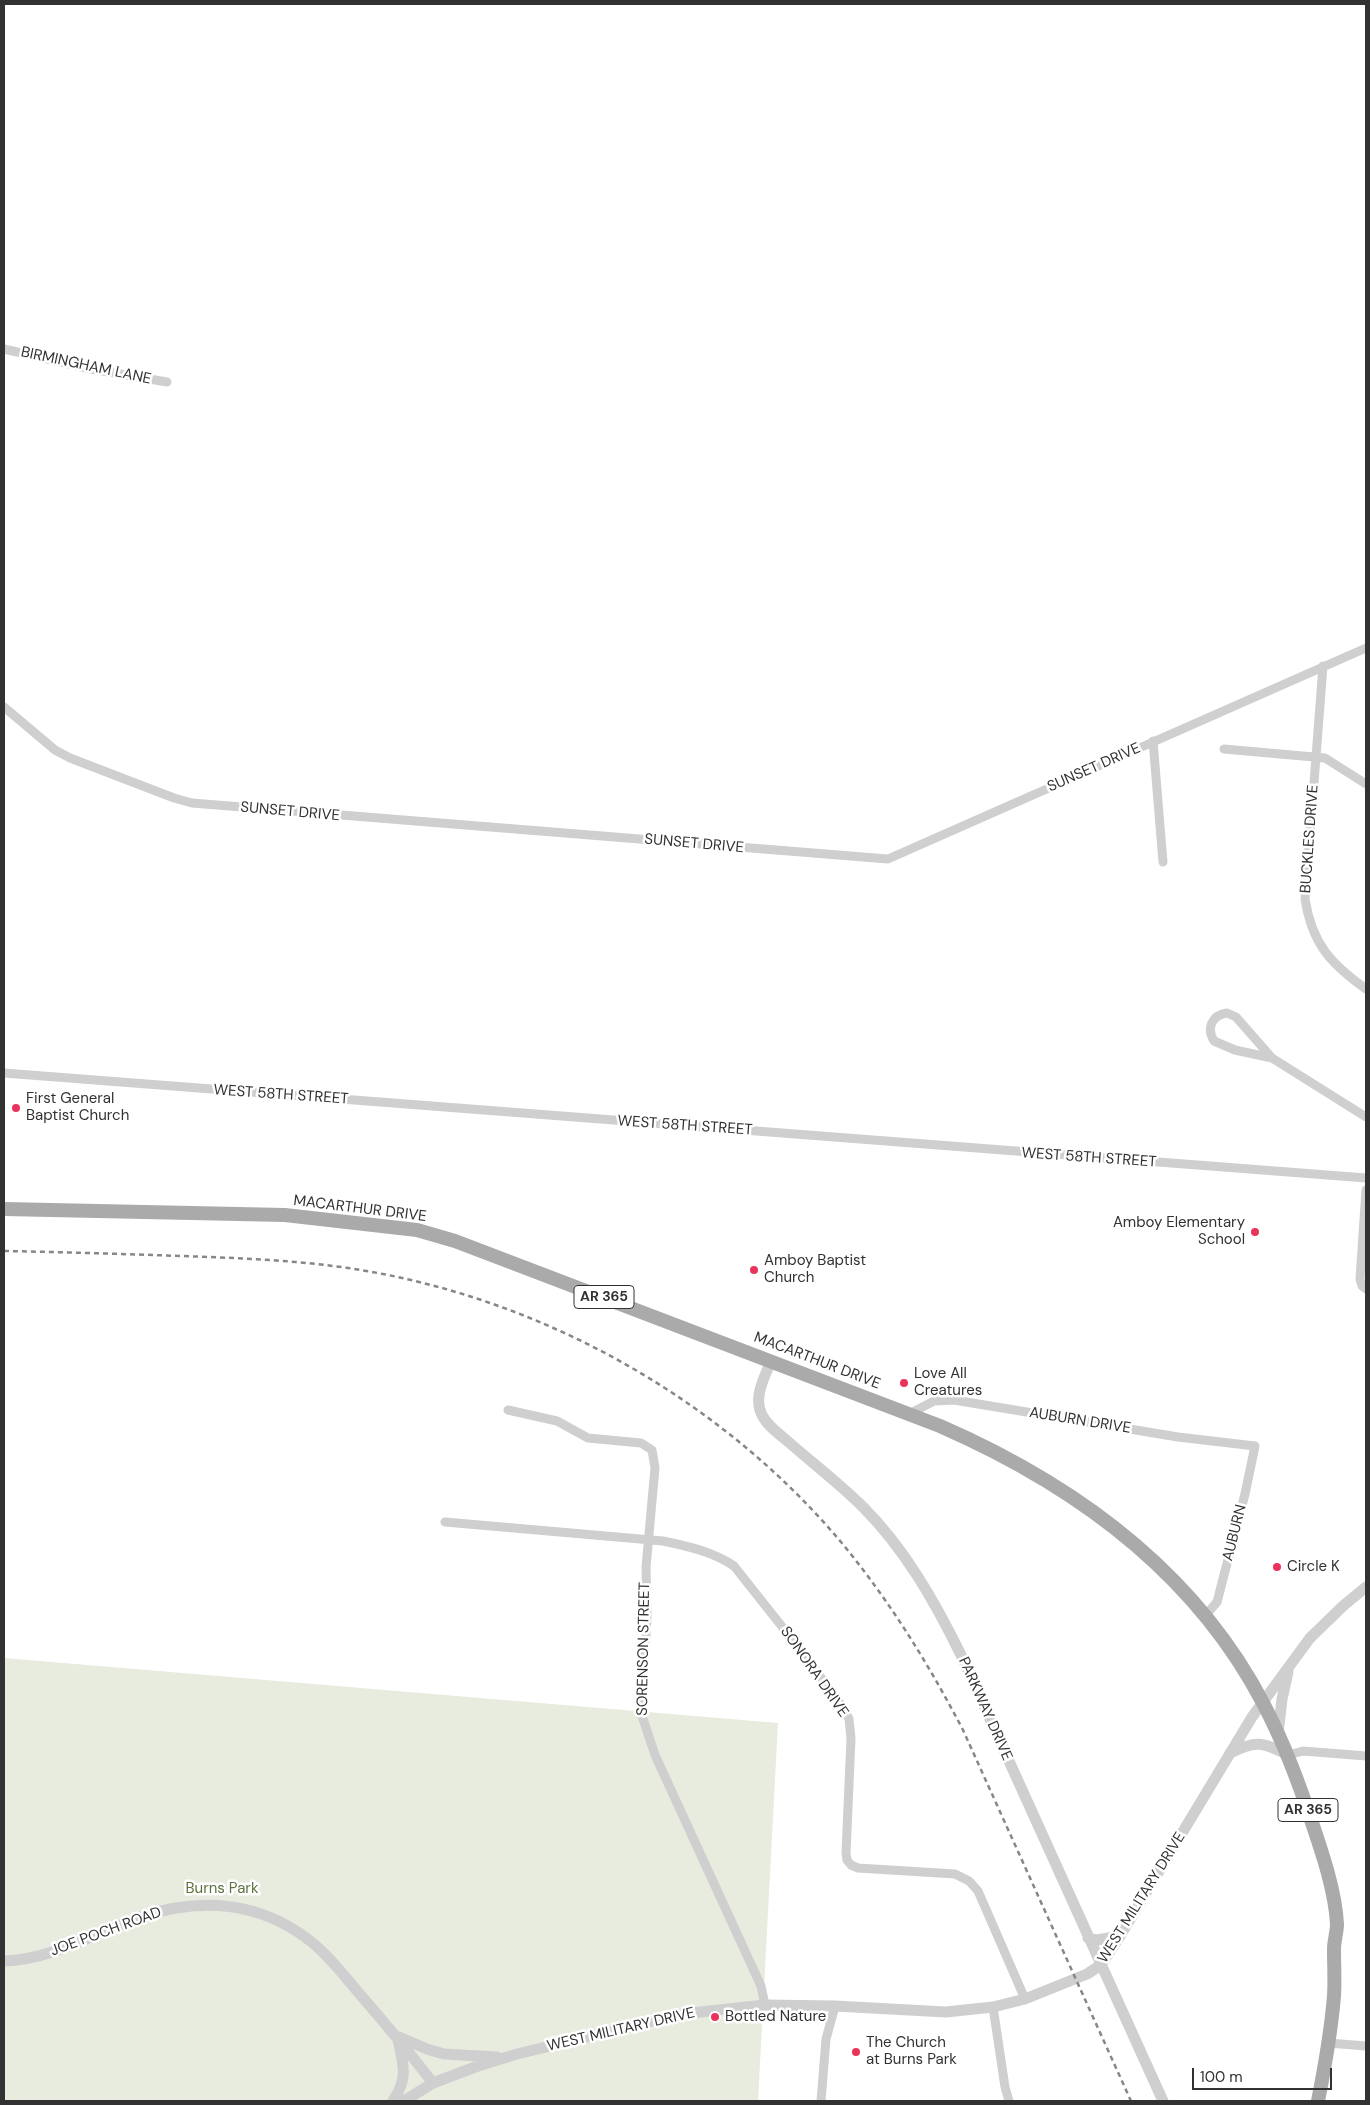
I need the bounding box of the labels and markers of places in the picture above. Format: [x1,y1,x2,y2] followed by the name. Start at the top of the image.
[26,1090,129,1125] place label: First General Baptist Church
[10,1102,22,1114] marker: First General Baptist Church
[1113,1214,1245,1249] place label: Amboy Elementary School
[1249,1226,1261,1238] marker: Amboy Elementary School
[764,1252,866,1287] place label: Amboy Baptist Church
[748,1264,760,1276] marker: Amboy Baptist Church
[914,1365,982,1400] place label: Love All Creatures
[898,1377,910,1389] marker: Love All Creatures
[1287,1558,1340,1576] place label: Circle K
[1271,1561,1283,1573] marker: Circle K
[725,2008,826,2026] place label: Bottled Nature
[709,2011,721,2023] marker: Bottled Nature
[866,2034,957,2069] place label: The Church at Burns Park
[850,2046,862,2058] marker: The Church at Burns Park

